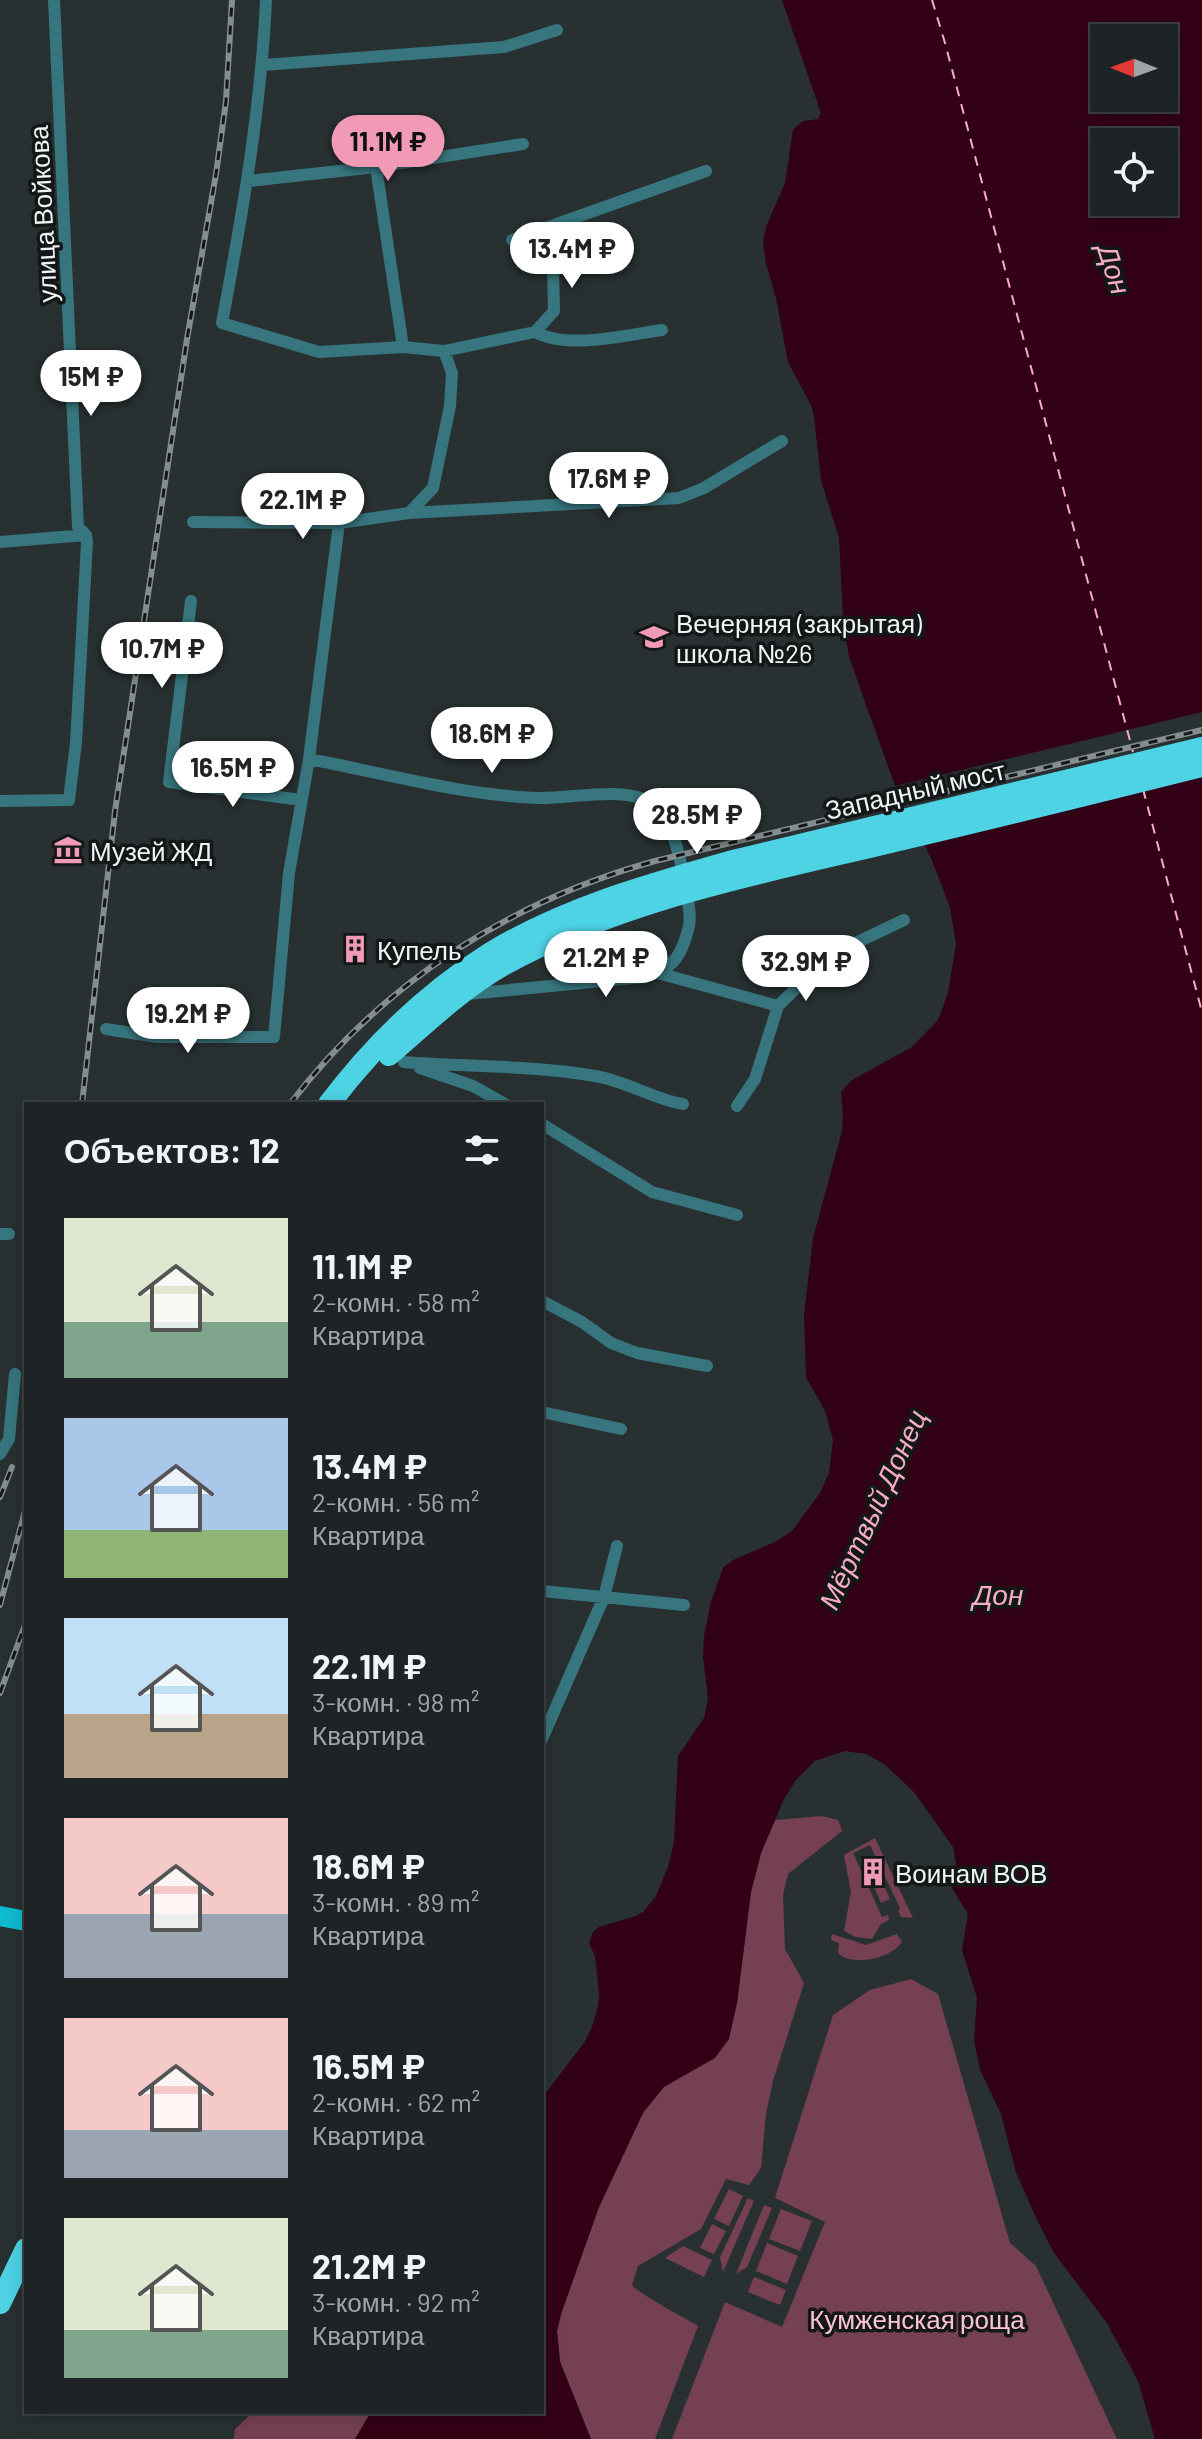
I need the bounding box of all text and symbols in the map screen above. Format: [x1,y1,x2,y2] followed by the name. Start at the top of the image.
[1090,24,1178,112] north arrow
[1090,24,1178,216] map controls
[314,115,462,183] pin: 11.1M ₽
[22,124,62,303] street label: улица Войкова
[350,125,426,156] text: 11.1M ₽
[1090,128,1178,216] button: locate
[498,222,646,290] pin: 13.4M ₽
[528,232,616,263] text: 13.4M ₽
[1090,237,1139,298] water label: Дон
[35,350,147,418] pin: 15M ₽
[58,360,124,391] text: 15M ₽
[535,452,683,520] pin: 17.6M ₽
[567,462,651,493] text: 17.6M ₽
[229,473,377,541] pin: 22.1M ₽
[259,483,347,514] text: 22.1M ₽
[676,607,922,668] place label: Вечерняя (закрытая) школа №26
[88,622,236,690] pin: 10.7M ₽
[639,622,669,652] school or university icon: Вечерняя (закрытая) школа №26
[119,632,205,663] text: 10.7M ₽
[418,707,566,775] pin: 18.6M ₽
[449,717,535,748] text: 18.6M ₽
[159,741,307,809] pin: 16.5M ₽
[190,751,276,782] text: 16.5M ₽
[822,753,1008,825] street label: Западный мост
[623,788,771,856] pin: 28.5M ₽
[651,798,743,829] text: 28.5M ₽
[53,835,83,865] museum icon: Музей ЖД
[90,835,213,866] place label: Музей ЖД
[532,931,680,999] pin: 21.2M ₽
[340,934,370,964] building icon: Купель
[377,934,462,965] place label: Купель
[732,935,880,1003] pin: 32.9M ₽
[562,941,650,972] text: 21.2M ₽
[760,945,852,976] text: 32.9M ₽
[114,987,262,1055] pin: 19.2M ₽
[145,997,231,1028] text: 19.2M ₽
[460,1128,504,1172] icon: filters
[64,1129,280,1170] text: Объектов: 12
[312,1245,412,1286] text: 11.1M ₽
[128,1250,224,1346] icon: home
[312,1286,480,1317] text: 2-комн. · 58 m²
[312,1319,424,1350] text: Квартира
[811,1404,933,1614] water label: Мёртвый Донец
[312,1445,427,1486] text: 13.4M ₽
[128,1450,224,1546] icon: home
[312,1486,480,1517] text: 2-комн. · 56 m²
[312,1519,424,1550] text: Квартира
[970,1577,1023,1611] water label: Дон
[312,1645,426,1686] text: 22.1M ₽
[128,1650,224,1746] icon: home
[312,1686,479,1717] text: 3-комн. · 98 m²
[312,1719,424,1750] text: Квартира
[312,1845,425,1886] text: 18.6M ₽
[128,1850,224,1946] icon: home
[858,1857,888,1887] building icon: Воинам ВОВ
[895,1857,1047,1888] place label: Воинам ВОВ
[312,1886,479,1917] text: 3-комн. · 89 m²
[312,1919,424,1950] text: Квартира
[312,2045,425,2086] text: 16.5M ₽
[128,2050,224,2146] icon: home
[312,2086,480,2117] text: 2-комн. · 62 m²
[312,2119,424,2150] text: Квартира
[312,2245,426,2286] text: 21.2M ₽
[128,2250,224,2346] icon: home
[312,2286,480,2317] text: 3-комн. · 92 m²
[809,2303,1025,2334] park label: Кумженская роща
[312,2319,424,2350] text: Квартира

